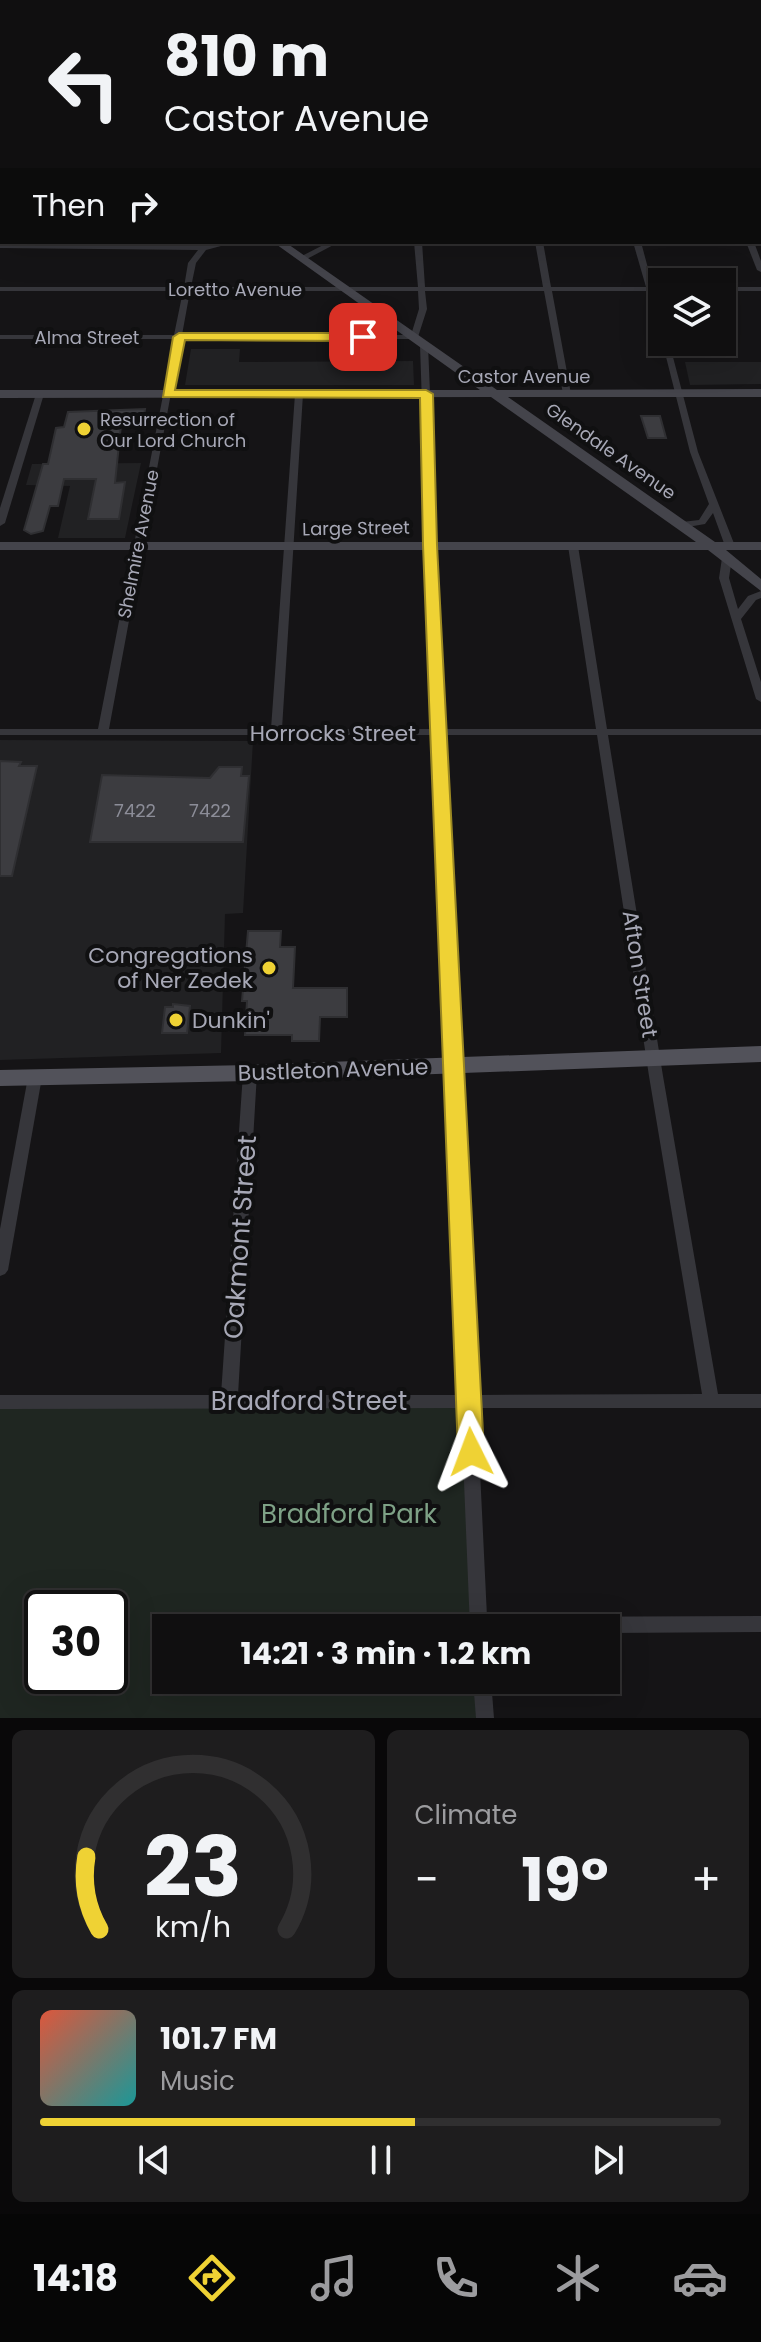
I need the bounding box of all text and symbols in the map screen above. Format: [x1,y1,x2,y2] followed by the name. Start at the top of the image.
[164,17,329,96] text: 810 m
[32,32,136,136] icon: left
[164,93,429,144] text: Castor Avenue
[32,184,105,227] text: Then
[121,184,165,228] icon: right
[648,268,736,356] map controls
[648,268,736,356] button: layers
[168,277,302,302] street label: Loretto Avenue
[329,303,397,371] pin
[341,315,385,359] icon: arrive
[35,325,139,350] street label: Alma Street
[458,364,590,389] street label: Castor Avenue
[541,397,681,505] street label: Glendale Avenue
[100,407,246,453] place label: Resurrection of Our Lord Church
[75,420,93,438] marker: Resurrection of Our Lord Church
[111,468,165,620] street label: Shelmire Avenue
[302,515,410,541] street label: Large Street
[250,718,416,749] street label: Horrocks Street
[114,798,156,823] house number: 7422
[189,798,231,823] house number: 7422
[615,908,665,1040] street label: Afton Street
[88,940,254,996] place label: Congregations of Ner Zedek
[260,959,278,977] marker: Congregations of Ner Zedek
[192,1005,270,1036] place label: Dunkin'
[167,1011,185,1029] marker: Dunkin'
[237,1051,429,1089] street label: Bustleton Avenue
[215,1134,265,1340] street label: Oakmont Street
[211,1383,407,1419] street label: Bradford Street
[429,1410,513,1494] position arrow
[261,1496,438,1532] park label: Bradford Park
[24,1590,128,1694] speed limit sign: 30
[241,1632,531,1675] text: 14:21 · 3 min · 1.2 km
[415,1797,517,1833] text: Climate
[144,1809,242,1925] text: 23
[521,1838,608,1922] text: 19°
[415,1849,439,1910] text: −
[691,1849,721,1910] text: +
[155,1907,231,1947] text: km/h
[160,2017,277,2060] text: 101.7 FM
[160,2063,235,2099] text: Music
[132,2138,176,2182] icon: previous
[359,2138,403,2182] icon: pause
[586,2138,630,2182] icon: next
[184,2250,240,2306] icon: directions
[306,2250,362,2306] icon: music
[428,2250,484,2306] icon: phone
[550,2250,606,2306] icon: climate
[672,2250,728,2306] icon: car
[33,2253,118,2304] text: 14:18

